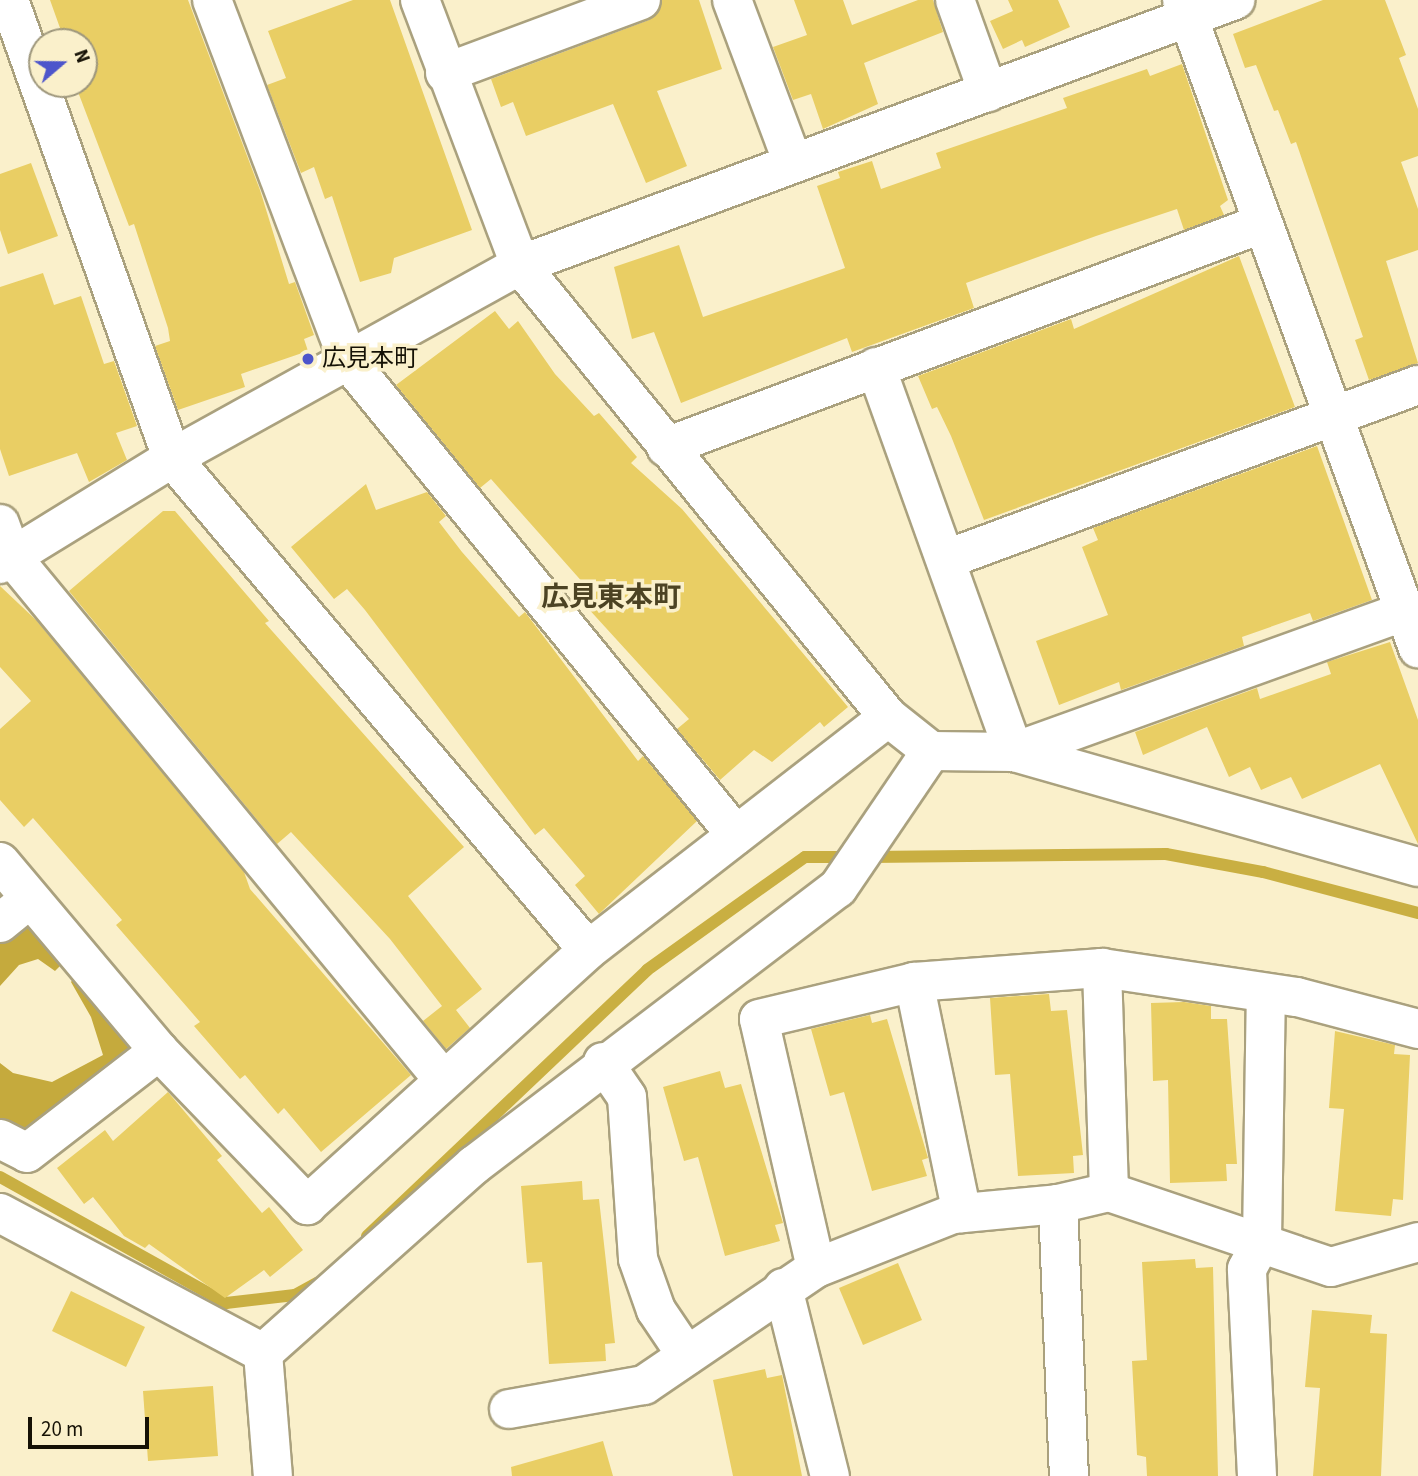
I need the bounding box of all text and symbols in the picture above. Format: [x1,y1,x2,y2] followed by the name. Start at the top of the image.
[28,28,98,98] north arrow
[66,46,96,67] text: N
[322,345,418,373] place label: 広見本町
[300,351,316,367] marker: 広見本町
[541,580,681,614] district label: 広見東本町
[32,1402,152,1446] scale bar
[41,1414,83,1444] text: 20 m

